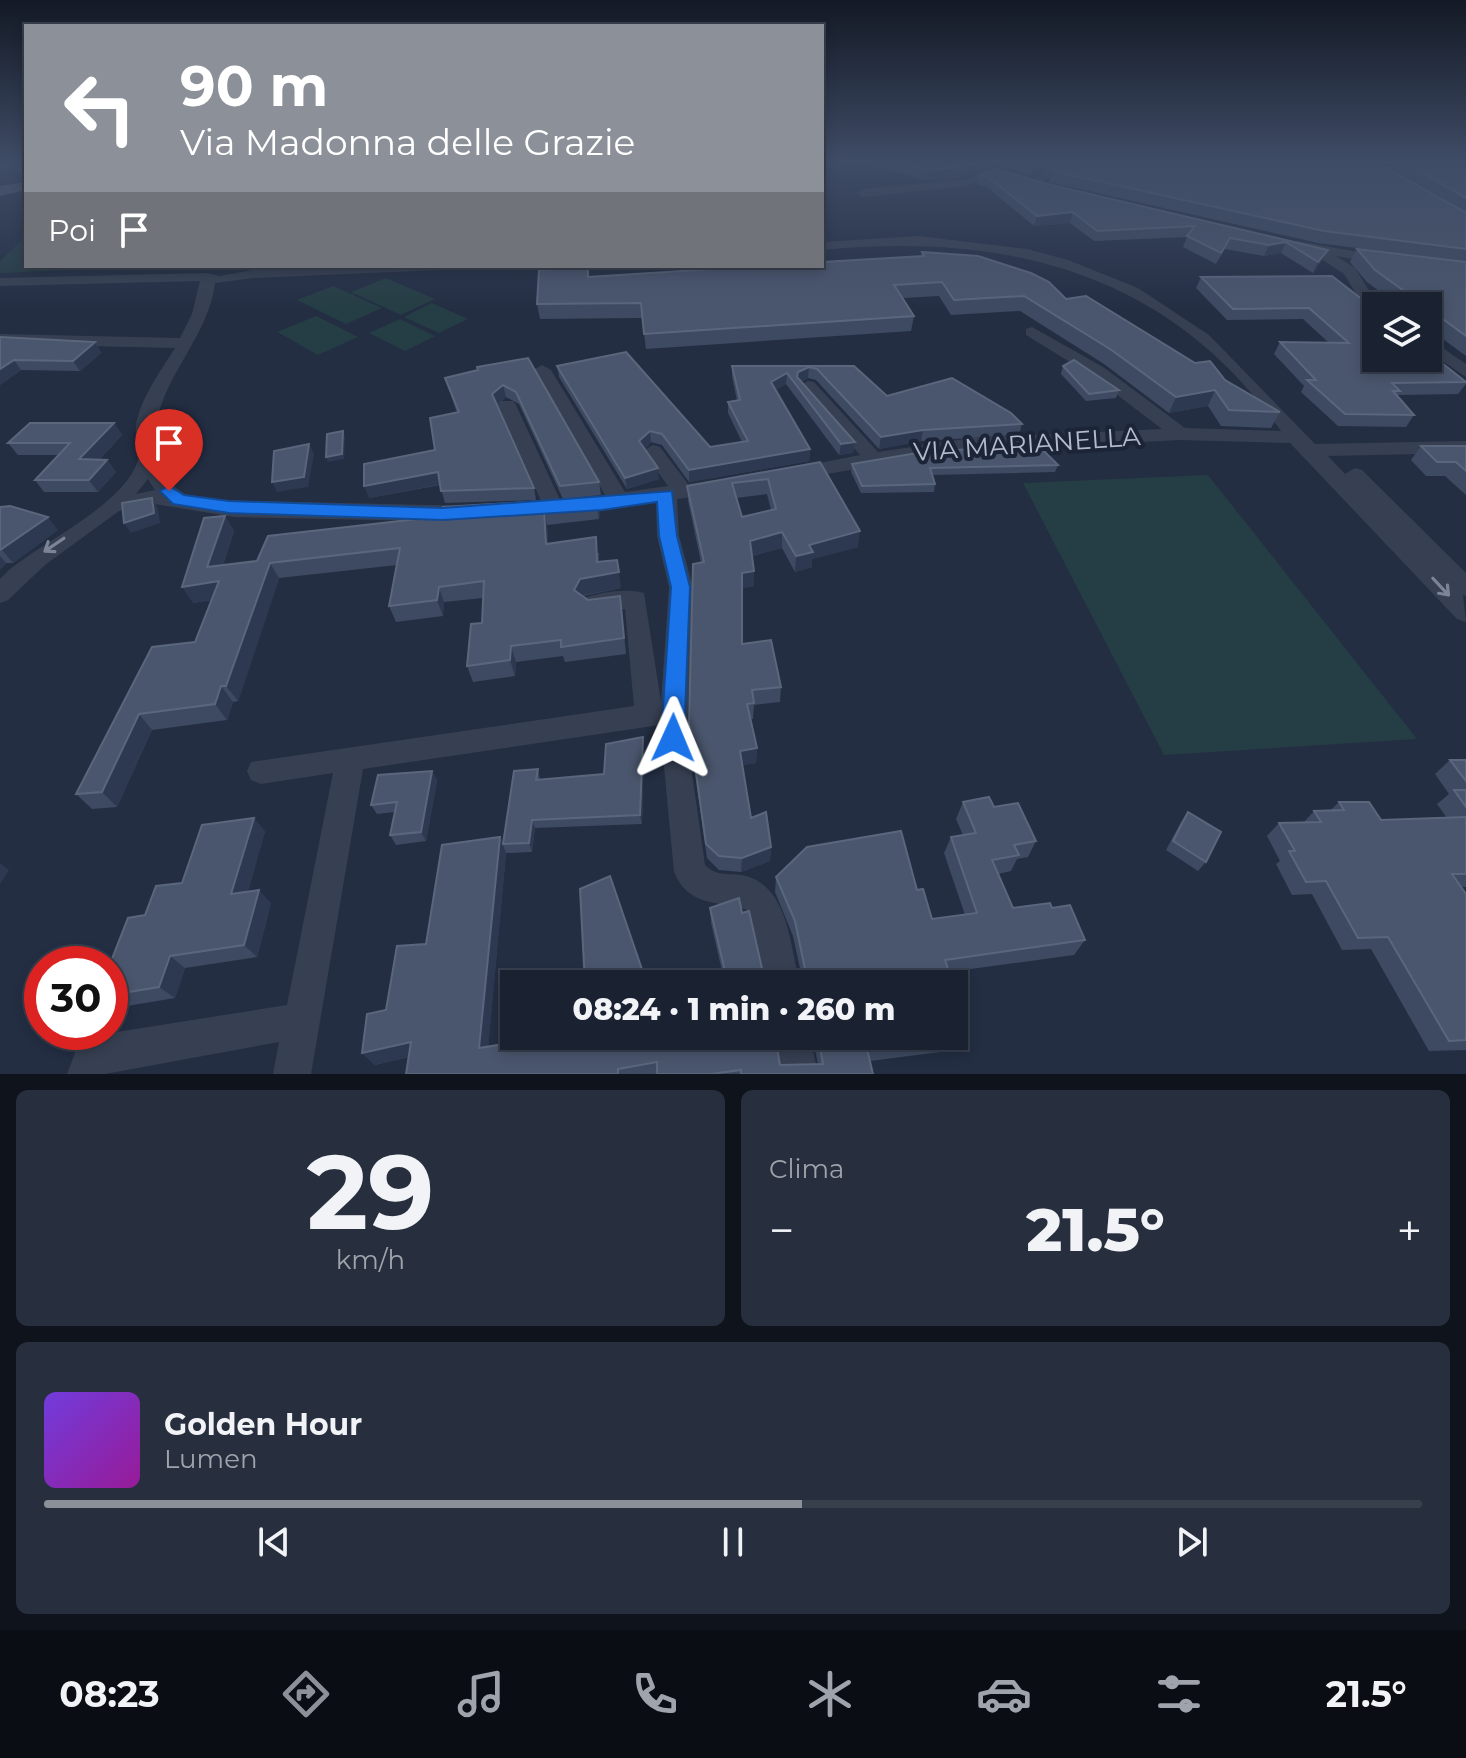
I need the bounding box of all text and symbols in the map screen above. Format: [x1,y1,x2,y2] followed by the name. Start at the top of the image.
[180,52,328,120] text: 90 m
[48,56,152,160] icon: left
[180,120,635,164] text: Via Madonna delle Grazie
[112,208,156,252] icon: arrive
[48,212,96,249] text: Poi
[1362,292,1442,372] map controls
[1362,292,1442,372] button: layers
[135,409,203,491] pin
[912,420,1142,468] street label: VIA MARIANELLA
[147,421,191,465] icon: arrive
[43,537,65,553] one-way arrow
[1431,577,1450,597] one-way arrow
[631,696,715,780] position arrow
[24,946,128,1050] speed limit sign: 30
[573,991,895,1028] text: 08:24 · 1 min · 260 m
[307,1128,434,1255] text: 29
[769,1153,844,1185] text: Clima
[1026,1193,1165,1266] text: 21.5°
[769,1203,794,1257] text: −
[1397,1203,1422,1257] text: +
[336,1244,405,1276] text: km/h
[164,1406,362,1443] text: Golden Hour
[164,1443,257,1475] text: Lumen
[252,1520,296,1564] icon: previous
[711,1520,755,1564] icon: pause
[1170,1520,1214,1564] icon: next
[278,1666,334,1722] icon: directions
[453,1666,509,1722] icon: music
[627,1666,683,1722] icon: phone
[802,1666,858,1722] icon: climate
[976,1666,1032,1722] icon: car
[1151,1666,1207,1722] icon: filters
[59,1672,160,1716] text: 08:23
[1326,1672,1407,1716] text: 21.5°

